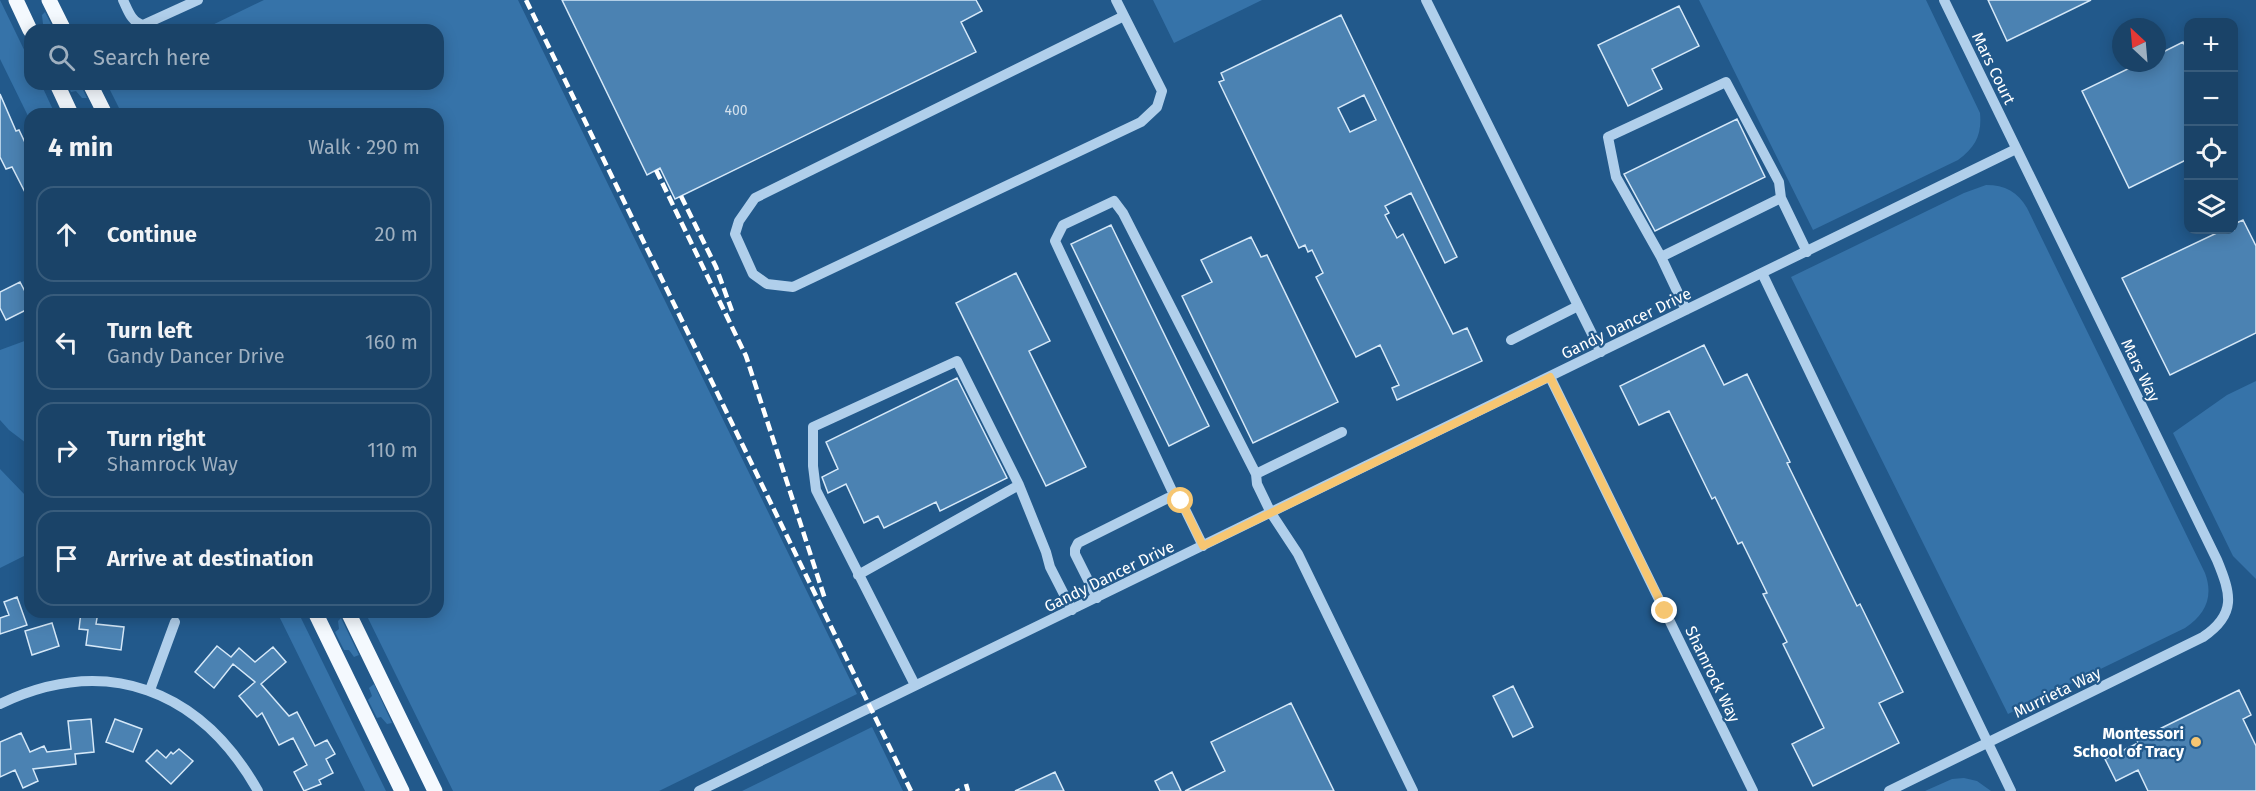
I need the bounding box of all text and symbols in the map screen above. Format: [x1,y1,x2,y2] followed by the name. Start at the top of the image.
[2112,18,2166,72] north arrow
[2184,18,2238,234] map controls
[2184,18,2238,72] button: +
[24,24,444,90] search box
[1968,29,2019,108] street label: Mars Court
[45,41,78,74] icon: search
[93,44,211,71] text: Search here
[2184,72,2238,126] button: −
[724,102,748,119] house number: 400
[2184,126,2238,180] button: locate
[48,132,113,163] text: 4 min
[308,135,420,159] text: Walk · 290 m
[2184,180,2238,234] button: layers
[50,218,83,251] icon: ahead
[107,221,197,248] text: Continue
[375,222,418,246] text: 20 m
[1558,284,1694,363] street label: Gandy Dancer Drive
[107,317,192,344] text: Turn left
[50,326,83,359] icon: left
[365,330,418,354] text: 160 m
[2117,336,2164,405] street label: Mars Way
[107,344,285,368] text: Gandy Dancer Drive
[107,425,206,452] text: Turn right
[50,434,83,467] icon: right
[367,438,418,462] text: 110 m
[107,452,238,476] text: Shamrock Way
[1167,487,1193,513] route start
[1041,537,1177,616] street label: Gandy Dancer Drive
[50,542,83,575] icon: arrive
[107,545,314,572] text: Arrive at destination
[1651,597,1677,623] route end
[1681,623,1744,726] street label: Shamrock Way
[2010,663,2104,722] street label: Murrieta Way
[2073,724,2185,761] place label: Montessori School of Tracy
[2189,735,2203,749] marker: Montessori School of Tracy

